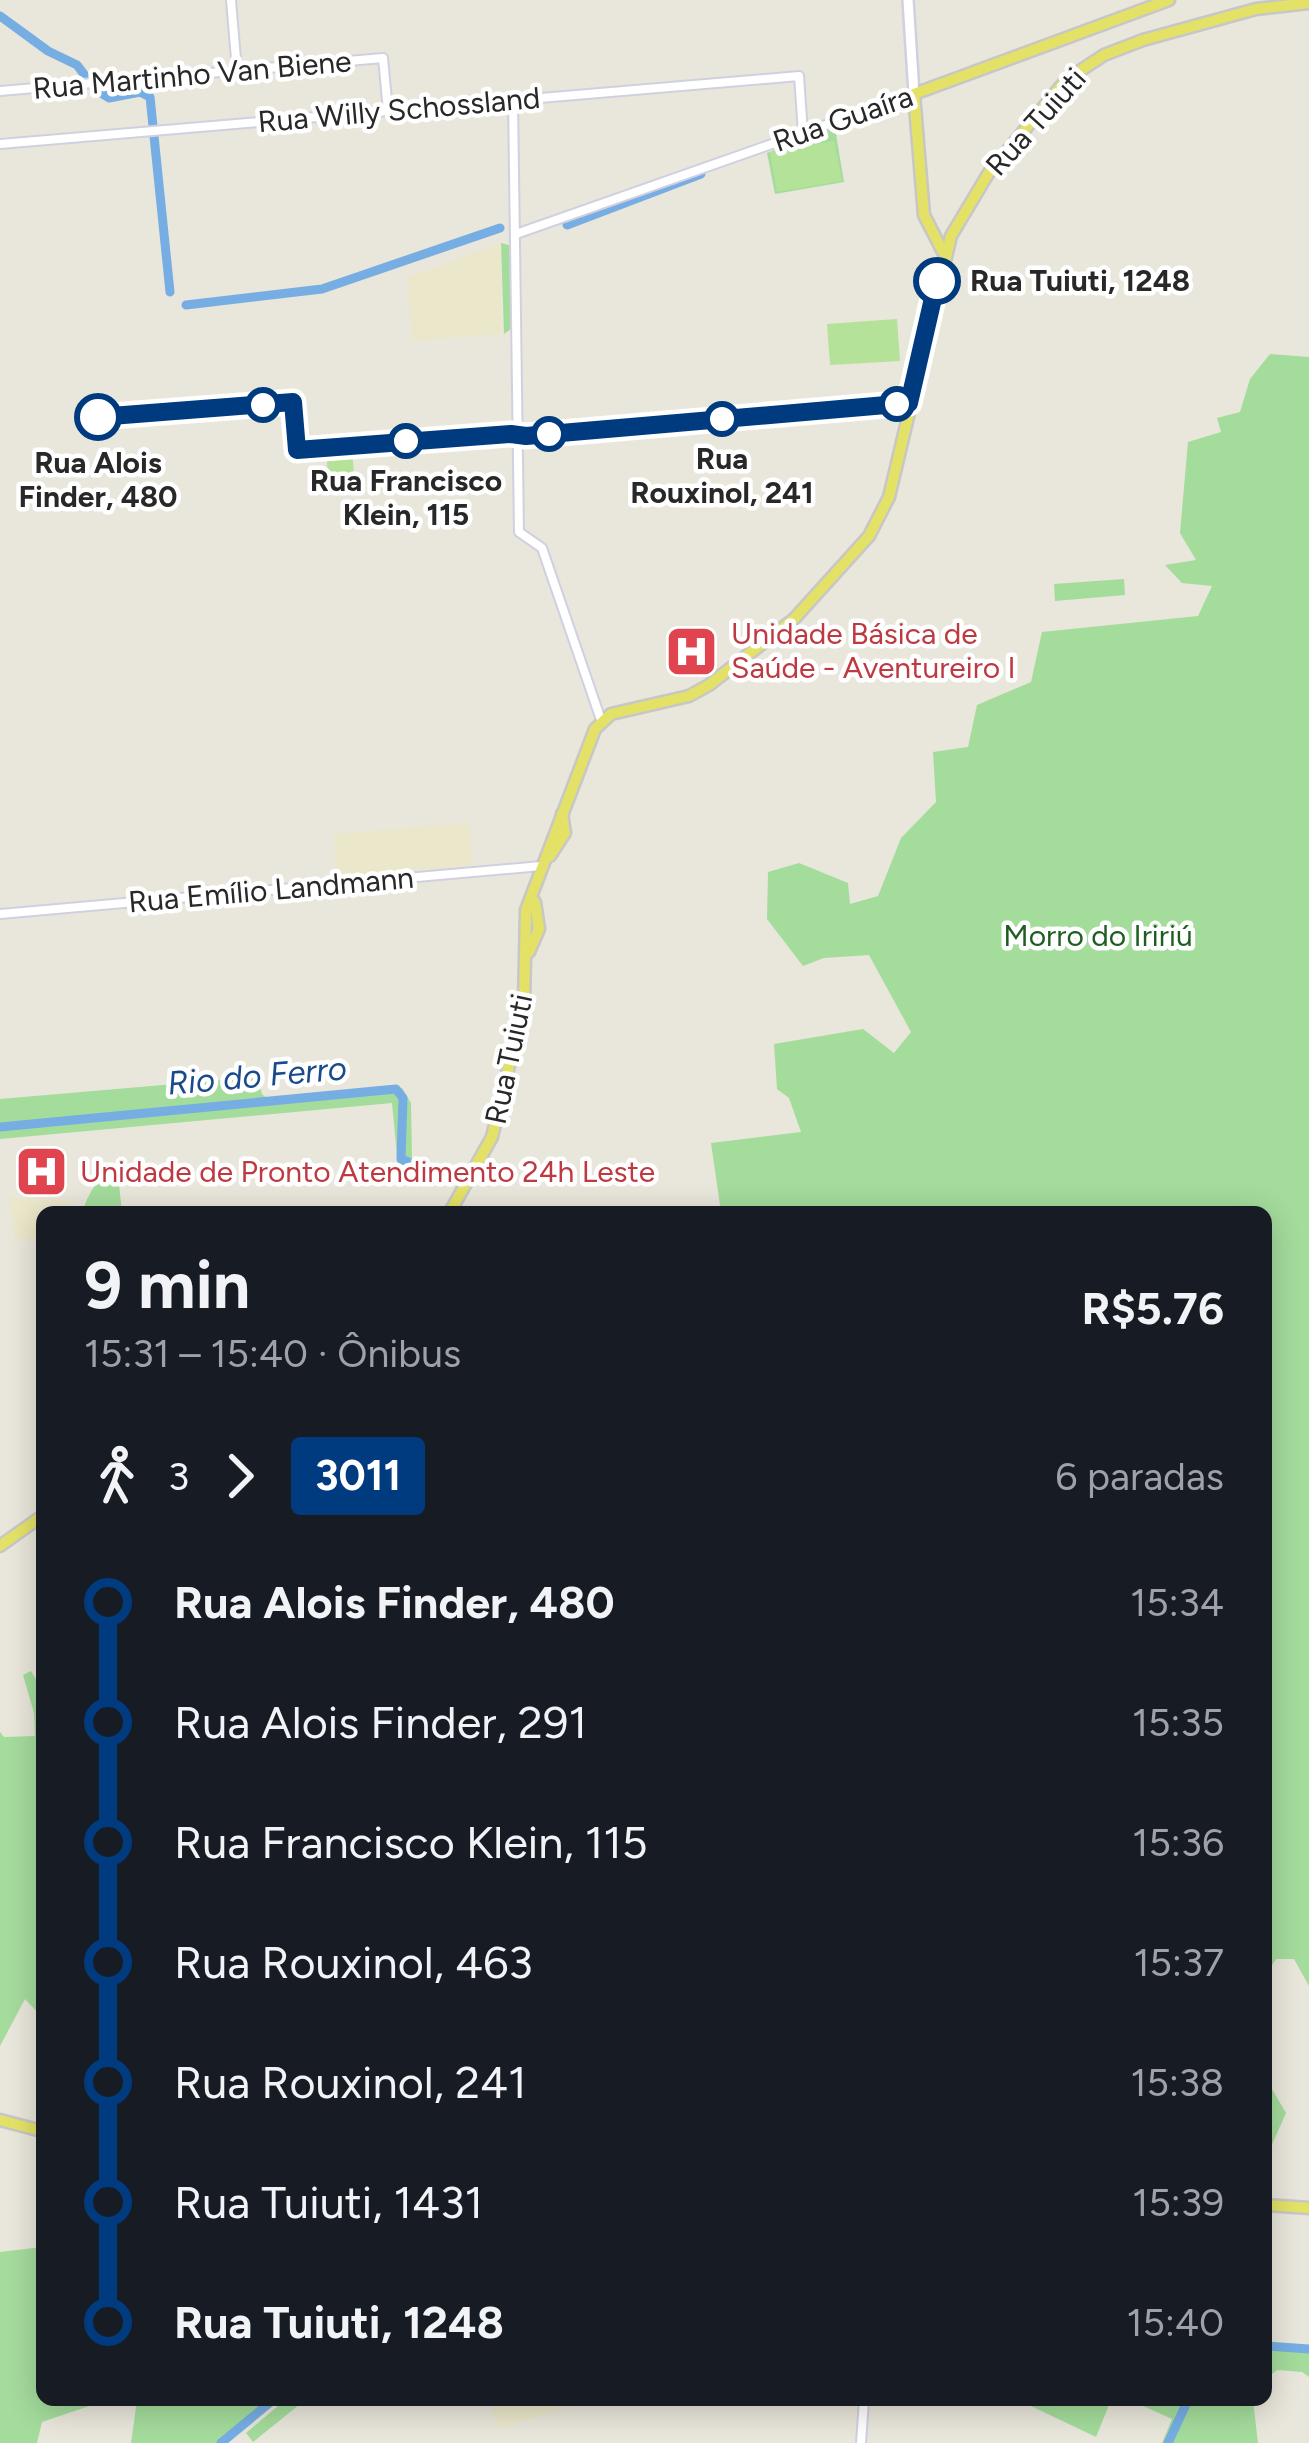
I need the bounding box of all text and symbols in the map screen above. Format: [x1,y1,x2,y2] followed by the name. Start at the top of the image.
[31,42,353,107] street label: Rua Martinho Van Biene
[978,60,1094,183] street label: Rua Tuiuti
[768,77,918,160] street label: Rua Guaíra
[256,79,542,140] street label: Rua Willy Schossland
[915,259,959,303] marker: Rua Tuiuti, 1248
[970,262,1190,299] place label: Rua Tuiuti, 1248
[881,388,913,420] unlabelled marker
[247,389,279,421] unlabelled marker
[76,395,120,439] marker: Rua Alois Finder, 480
[706,403,738,435] marker: Rua Rouxinol, 241
[533,418,565,450] unlabelled marker
[390,425,422,457] marker: Rua Francisco Klein, 115
[630,440,814,511] place label: Rua Rouxinol, 241
[19,444,178,515] place label: Rua Alois Finder, 480
[310,462,502,533] place label: Rua Francisco Klein, 115
[731,615,1016,686] place label: Unidade Básica de Saúde - Aventureiro I
[664,623,720,679] hospital icon: Unidade Básica de Saúde - Aventureiro I
[127,859,415,920] street label: Rua Emílio Landmann
[1003,917,1193,954] park label: Morro do Iririú
[477,990,540,1127] street label: Rua Tuiuti
[166,1048,348,1103] water label: Rio do Ferro
[13,1144,69,1200] hospital icon: Unidade de Pronto Atendimento 24h Leste
[80,1153,655,1190] place label: Unidade de Pronto Atendimento 24h Leste
[84,1245,250,1325] text: 9 min
[1082,1281,1224,1335] text: R$5.76
[84,1330,461,1377] text: 15:31 – 15:40 · Ônibus
[84,1443,150,1509] icon: walk
[207,1443,273,1509] icon: forward
[315,1450,401,1501] text: 3011
[168,1453,189,1500] text: 3
[1055,1453,1224,1500] text: 6 paradas
[174,1575,615,1629] text: Rua Alois Finder, 480
[1130,1579,1224,1626] text: 15:34
[174,1695,587,1749] text: Rua Alois Finder, 291
[1132,1699,1224,1746] text: 15:35
[174,1815,648,1869] text: Rua Francisco Klein, 115
[1132,1819,1224,1866] text: 15:36
[174,1935,533,1989] text: Rua Rouxinol, 463
[1133,1939,1224,1986] text: 15:37
[174,2055,527,2109] text: Rua Rouxinol, 241
[1130,2059,1224,2106] text: 15:38
[174,2175,483,2229] text: Rua Tuiuti, 1431
[1132,2179,1224,2226] text: 15:39
[174,2295,504,2349] text: Rua Tuiuti, 1248
[1126,2299,1224,2346] text: 15:40

